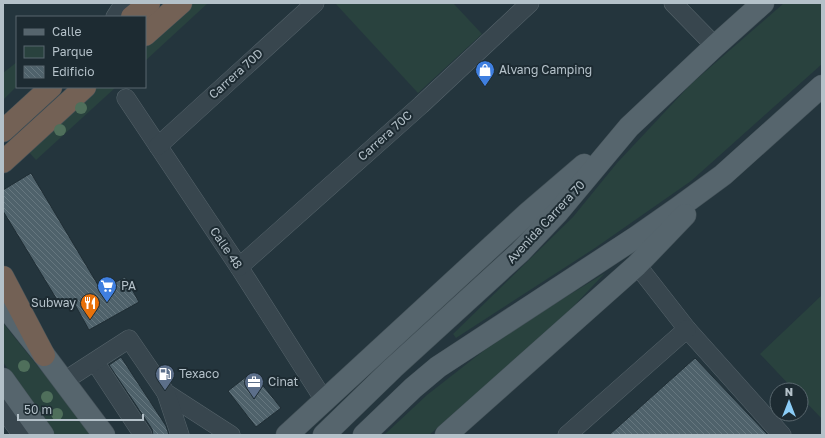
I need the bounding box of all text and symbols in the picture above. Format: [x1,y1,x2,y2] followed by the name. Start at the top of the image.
[16,16,146,88] legend
[52,24,82,39] text: Calle
[52,44,93,59] text: Parque
[205,45,266,102] street label: Carrera 70D
[474,59,496,87] shop icon: Alvang Camping
[499,62,592,77] place label: Alvang Camping
[52,64,94,79] text: Edificio
[355,107,415,164] street label: Carrera 70C
[503,177,588,266] street label: Avenida Carrera 70
[207,224,246,271] street label: Calle 48
[96,275,118,303] supermarket icon: PA
[121,278,136,293] place label: PA
[79,292,101,320] restaurant icon: Subway
[31,295,76,310] place label: Subway
[154,363,176,391] fuel station icon: Texaco
[179,366,219,381] place label: Texaco
[243,371,265,399] office icon: Cinat
[268,374,298,389] place label: Cinat
[769,382,809,422] north arrow
[785,385,793,398] text: N
[18,396,143,422] scale bar
[24,402,52,417] text: 50 m

